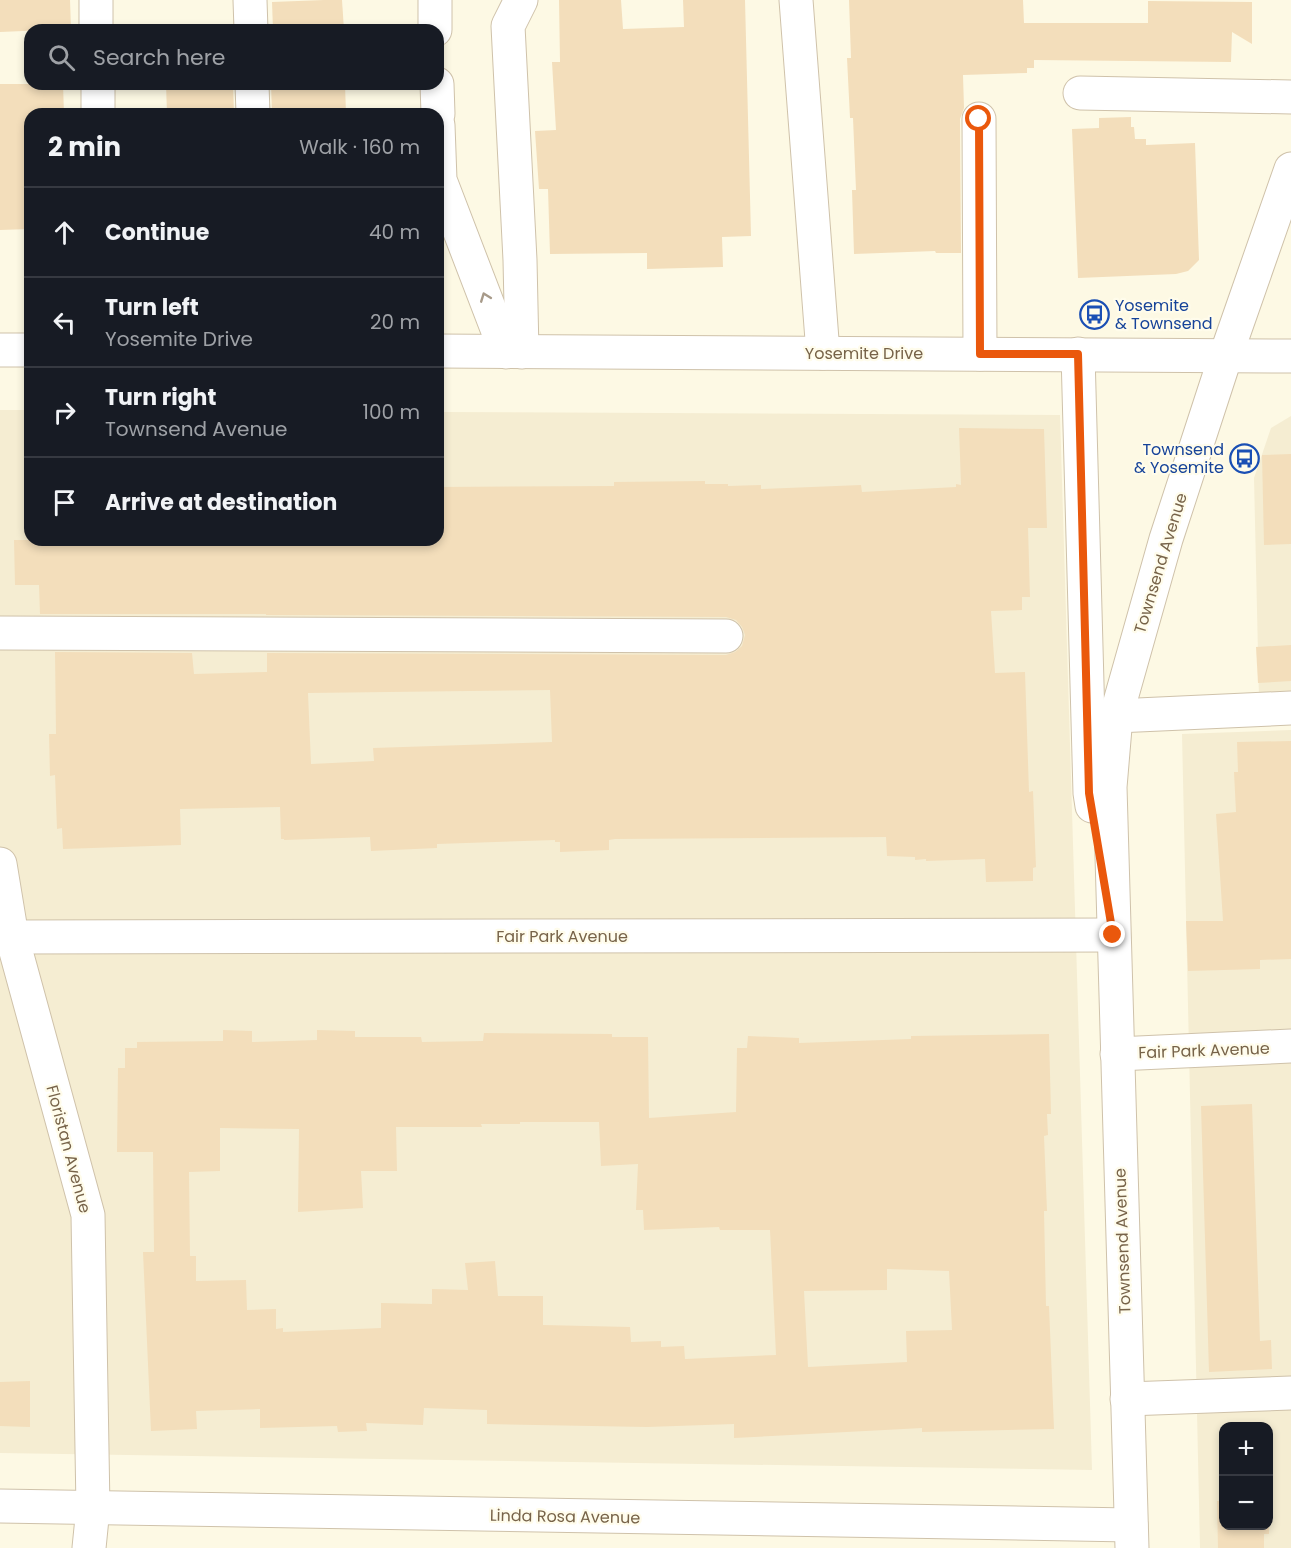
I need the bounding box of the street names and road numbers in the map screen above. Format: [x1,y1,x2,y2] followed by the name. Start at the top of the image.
[805,342,923,365] street label: Yosemite Drive
[1128,490,1193,636] street label: Townsend Avenue
[496,925,628,948] street label: Fair Park Avenue
[1138,1037,1270,1064] street label: Fair Park Avenue
[40,1083,97,1216] street label: Floristan Avenue
[1108,1168,1137,1314] street label: Townsend Avenue
[490,1504,640,1529] street label: Linda Rosa Avenue

